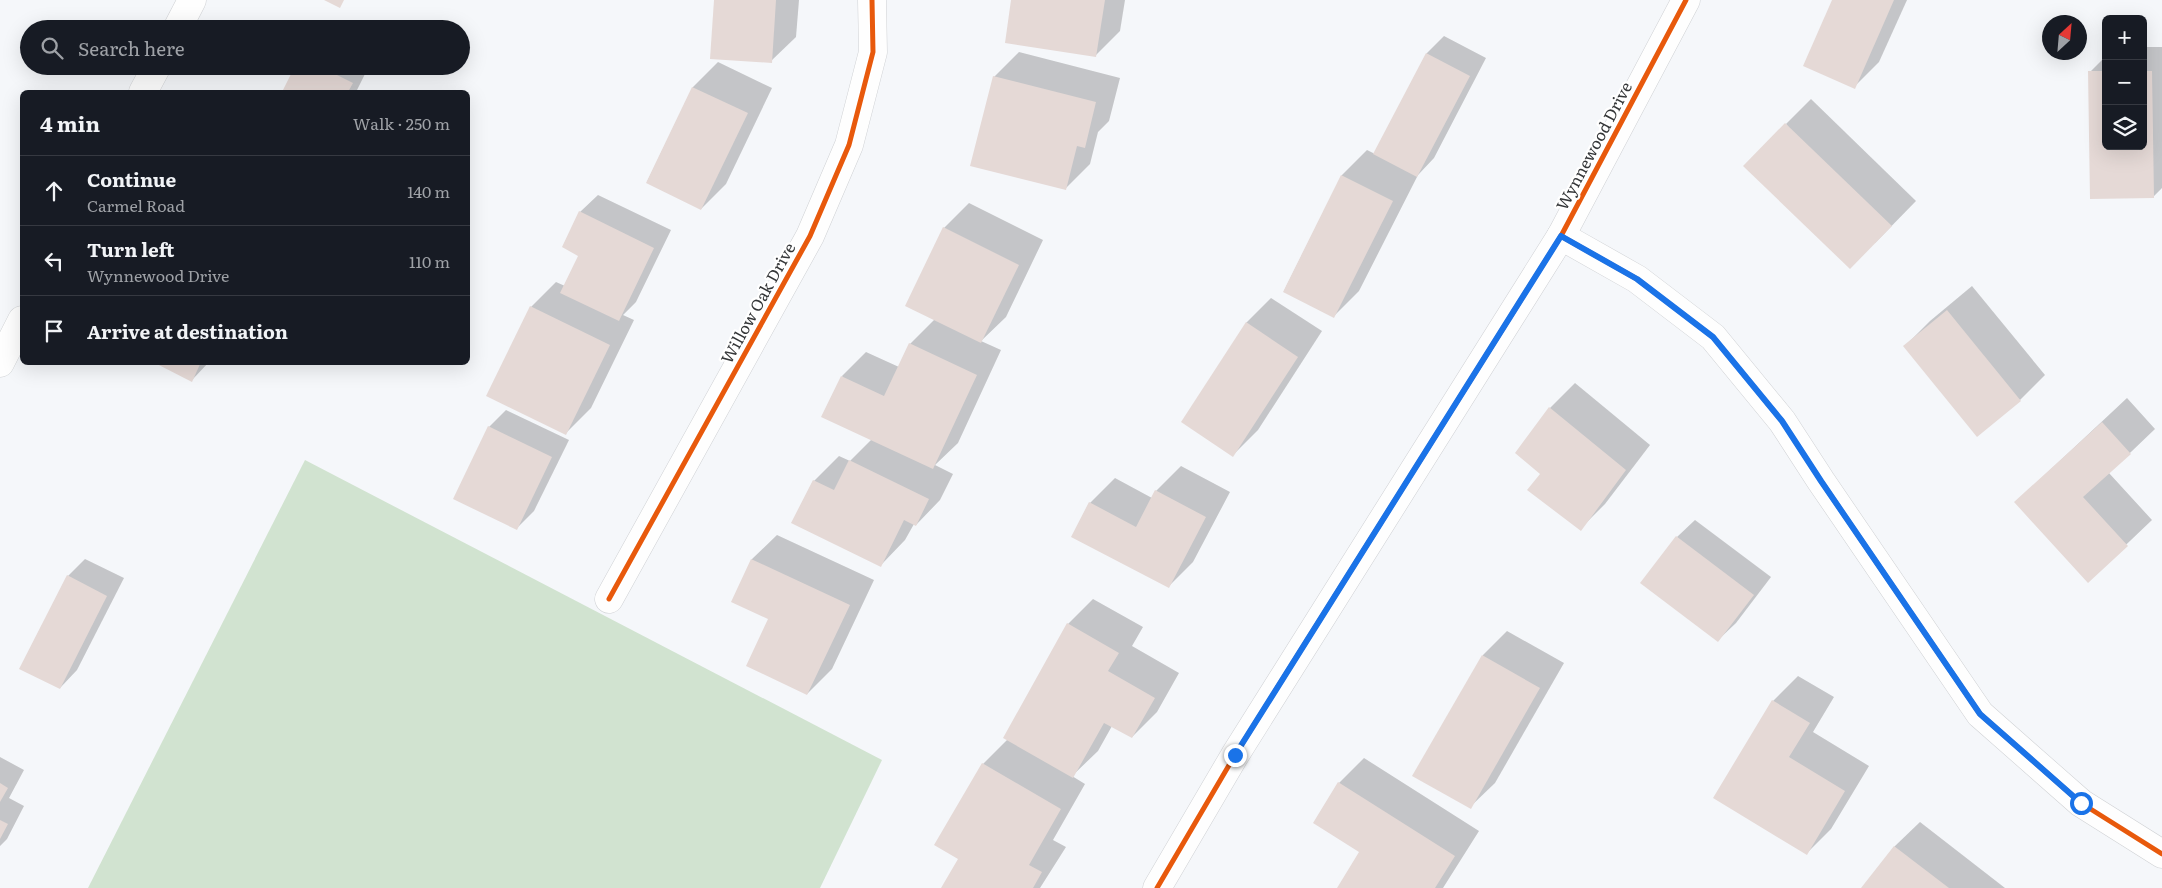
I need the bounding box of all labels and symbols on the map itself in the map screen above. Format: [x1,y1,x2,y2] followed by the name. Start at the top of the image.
[2042,15,2087,60] north arrow
[1549,77,1637,214] street label: Wynnewood Drive
[714,238,800,367] street label: Willow Oak Drive
[1224,744,1247,767] route end
[2070,792,2093,815] route start

